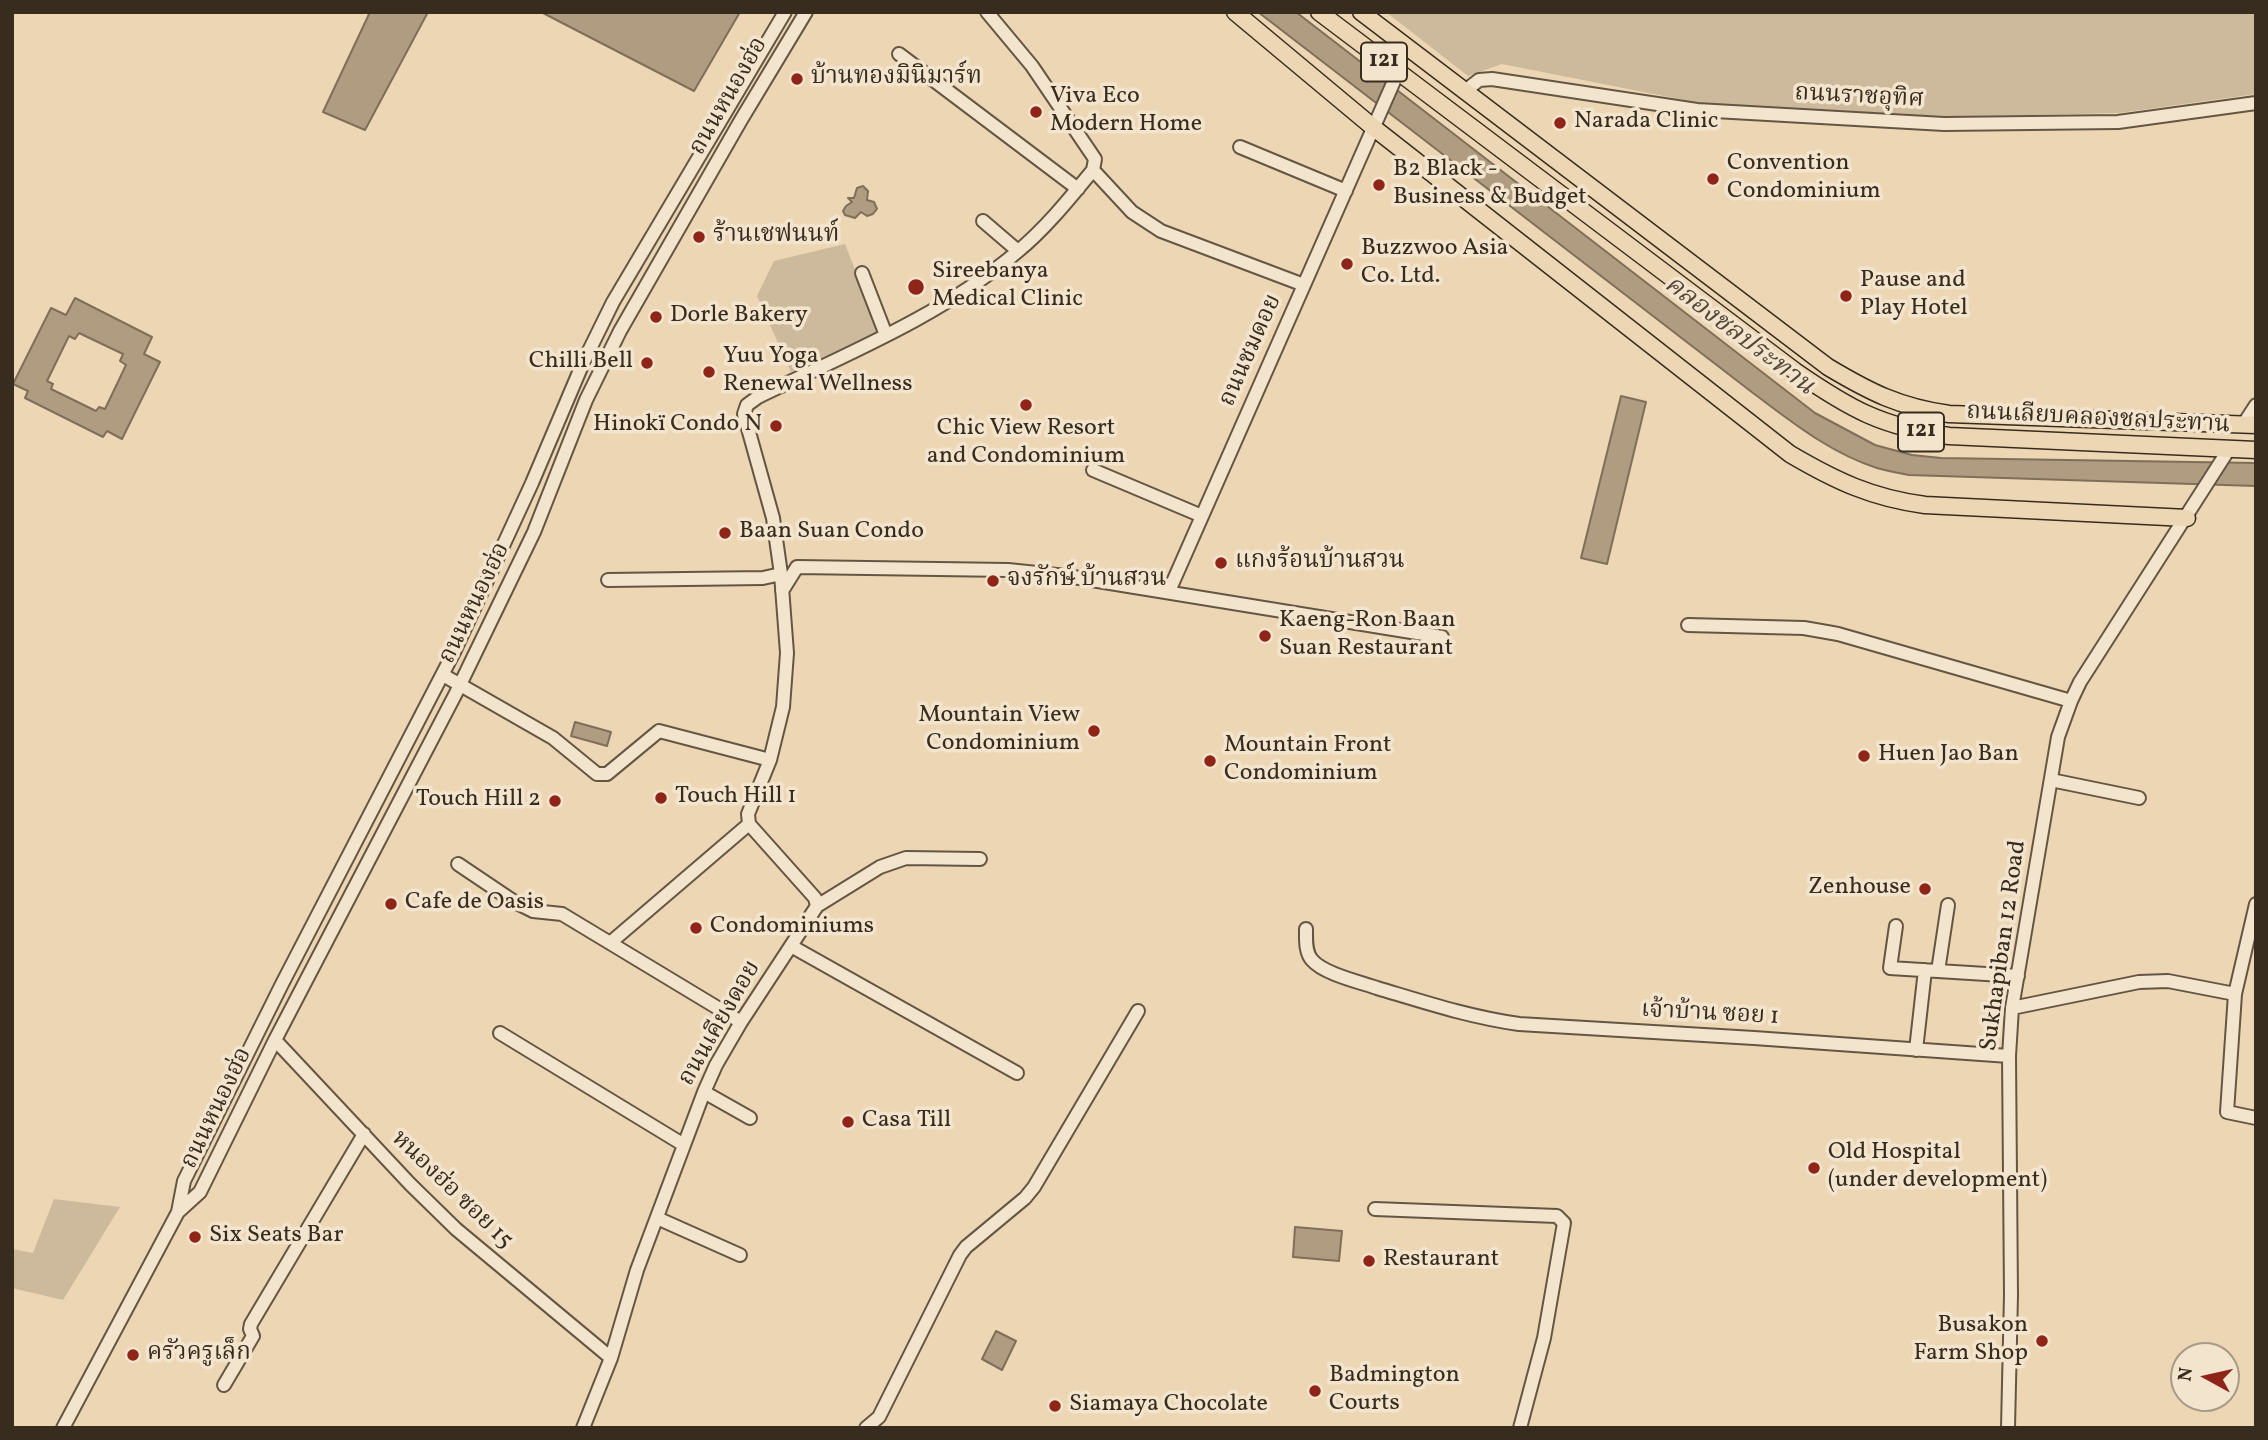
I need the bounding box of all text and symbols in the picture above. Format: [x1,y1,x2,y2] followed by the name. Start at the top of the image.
[685,33,775,161] street label: ถนนหนองฮ่อ
[1361,43,1407,82] road number: 121
[811,65,982,93] place label: บ้านทองมินิมาร์ท
[789,71,805,87] marker: บ้านทองมินิมาร์ท
[1794,80,1924,116] street label: ถนนราชอุทิศ
[1050,84,1202,140] place label: Viva Eco Modern Home
[1028,104,1044,120] marker: Viva Eco Modern Home
[1574,109,1718,137] place label: Narada Clinic
[1552,115,1568,131] marker: Narada Clinic
[1727,151,1881,207] place label: Convention Condominium
[1393,157,1587,213] place label: B2 Black - Business & Budget
[1705,171,1721,187] marker: Convention Condominium
[1371,177,1387,193] marker: B2 Black - Business & Budget
[713,223,839,251] place label: ร้านเชฟนนท์
[691,229,707,245] marker: ร้านเชฟนนท์
[1361,236,1509,292] place label: Buzzwoo Asia Co. Ltd.
[1339,256,1355,272] marker: Buzzwoo Asia Co. Ltd.
[932,259,1083,315] place label: Sireebanya Medical Clinic
[1860,268,1968,324] place label: Pause and Play Hotel
[1657,270,1819,404] water label: คลองชลประทาน
[906,277,926,297] marker: Sireebanya Medical Clinic
[1838,288,1854,304] marker: Pause and Play Hotel
[1215,291,1289,411] street label: ถนนชมดอย
[670,303,808,331] place label: Dorle Bakery
[648,309,664,325] marker: Dorle Bakery
[723,344,912,400] place label: Yuu Yoga Renewal Wellness
[529,349,633,377] place label: Chilli Bell
[639,355,655,371] marker: Chilli Bell
[701,364,717,380] marker: Yuu Yoga Renewal Wellness
[1018,397,1034,413] marker: Chic View Resort and Condominium
[1965,399,2231,441] street label: ถนนเลียบคลองชลประทาน
[593,412,762,440] place label: Hinokï Condo N
[1898,412,1944,452] road number: 121
[927,416,1125,472] place label: Chic View Resort and Condominium
[768,418,784,434] marker: Hinokï Condo N
[739,519,924,547] place label: Baan Suan Condo
[717,525,733,541] marker: Baan Suan Condo
[434,539,518,669] street label: ถนนหนองฮ่อ
[1235,549,1405,577] place label: แกงร้อนบ้านสวน
[1213,555,1229,571] marker: แกงร้อนบ้านสวน
[1007,567,1166,595] place label: จงรักษ์ บ้านสวน
[985,573,1001,589] marker: จงรักษ์ บ้านสวน
[1279,608,1456,664] place label: Kaeng-Ron Baan Suan Restaurant
[1257,628,1273,644] marker: Kaeng-Ron Baan Suan Restaurant
[919,703,1080,759] place label: Mountain View Condominium
[1086,723,1102,739] marker: Mountain View Condominium
[1224,733,1392,789] place label: Mountain Front Condominium
[1878,742,2019,770] place label: Huen Jao Ban
[1856,748,1872,764] marker: Huen Jao Ban
[1202,753,1218,769] marker: Mountain Front Condominium
[675,784,797,812] place label: Touch Hill 1
[416,787,541,815] place label: Touch Hill 2
[653,790,669,806] marker: Touch Hill 1
[547,793,563,809] marker: Touch Hill 2
[1976,839,2034,1053] street label: Sukhapiban 12 Road
[1808,875,1911,903] place label: Zenhouse
[1917,881,1933,897] marker: Zenhouse
[405,890,544,918] place label: Cafe de Oasis
[383,896,399,912] marker: Cafe de Oasis
[710,914,874,942] place label: Condominiums
[688,920,704,936] marker: Condominiums
[674,956,768,1092] street label: ถนนเคียงดอย
[1640,997,1780,1033] street label: เจ้าบ้าน ซอย 1
[176,1044,260,1174] street label: ถนนหนองฮ่อ
[862,1108,951,1136] place label: Casa Till
[840,1114,856,1130] marker: Casa Till
[384,1126,518,1256] street label: หนองฮ่อ ซอย 15
[1828,1140,2047,1196] place label: Old Hospital (under development)
[1806,1160,1822,1176] marker: Old Hospital (under development)
[209,1223,343,1251] place label: Six Seats Bar
[187,1229,203,1245] marker: Six Seats Bar
[1383,1247,1499,1275] place label: Restaurant
[1361,1253,1377,1269] marker: Restaurant
[1914,1313,2028,1369] place label: Busakon Farm Shop
[2034,1333,2050,1349] marker: Busakon Farm Shop
[147,1341,251,1369] place label: ครัวครูเล็ก
[2170,1342,2240,1412] north arrow
[125,1347,141,1363] marker: ครัวครูเล็ก
[1329,1363,1460,1419] place label: Badmington Courts
[2172,1366,2200,1383] text: N
[1307,1383,1323,1399] marker: Badmington Courts
[1069,1392,1268,1420] place label: Siamaya Chocolate
[1047,1398,1063,1414] marker: Siamaya Chocolate

